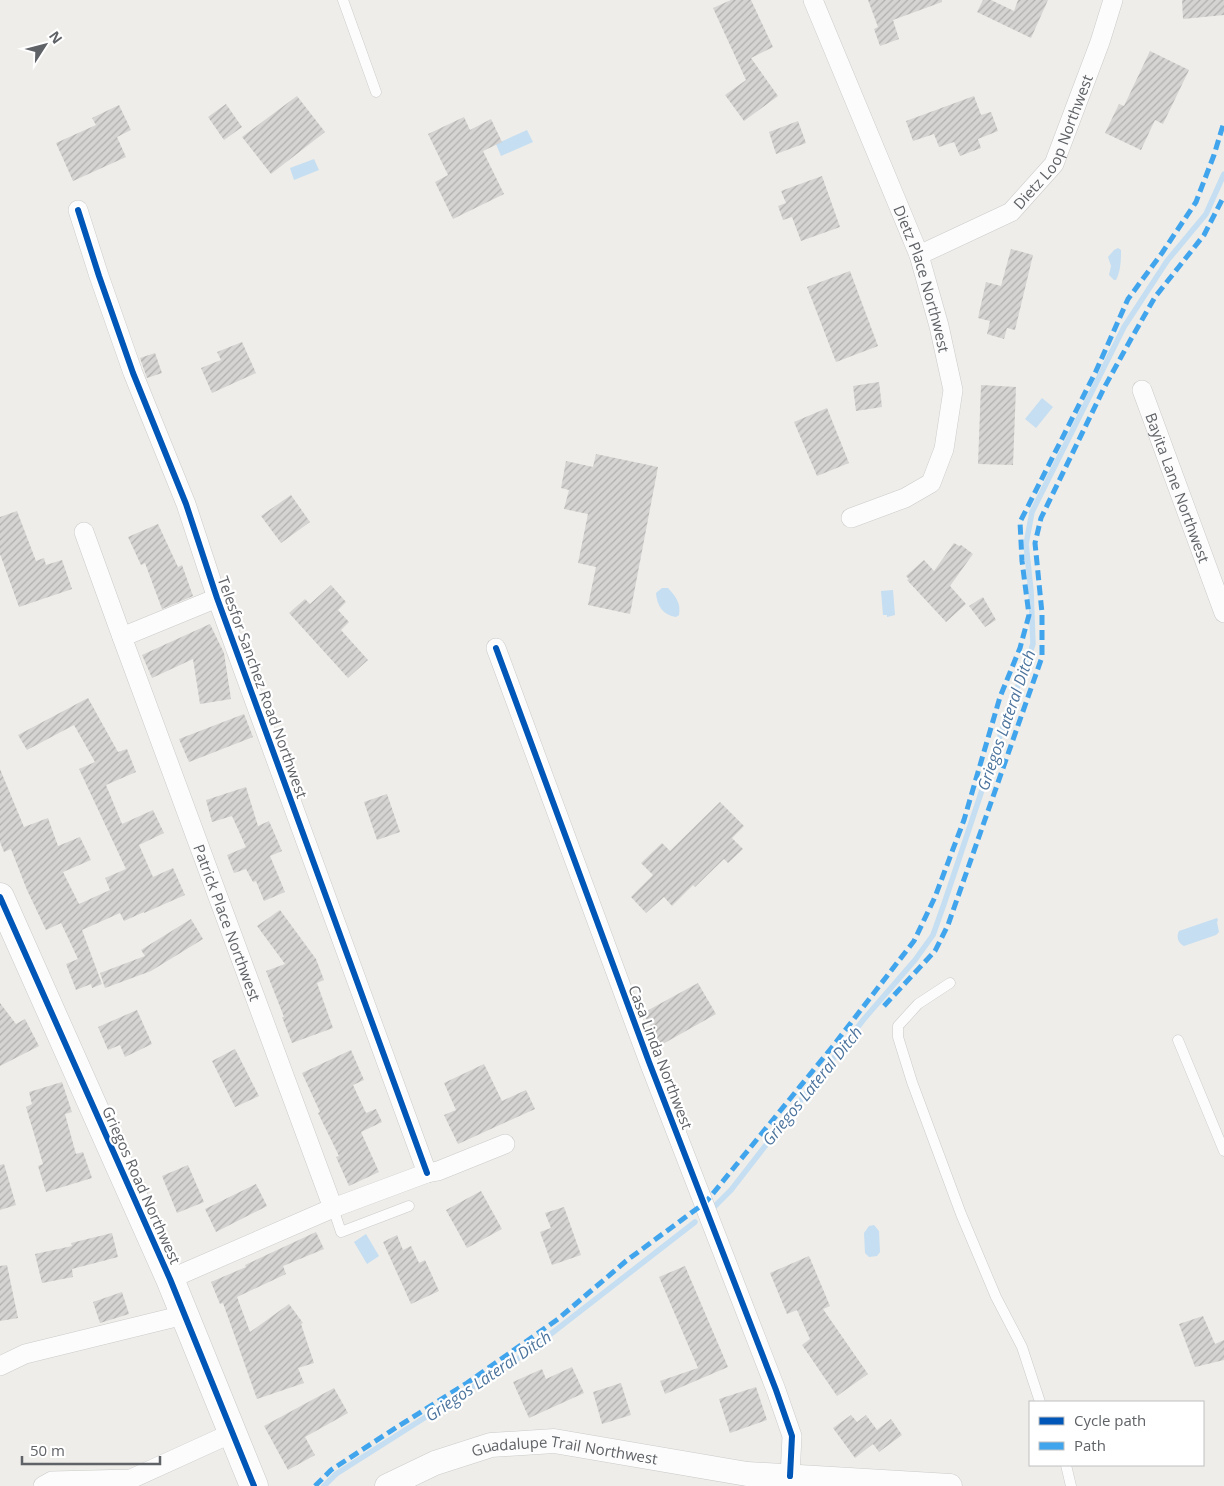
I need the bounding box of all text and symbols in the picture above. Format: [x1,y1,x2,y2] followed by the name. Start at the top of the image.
[20,20,70,70] north arrow
[45,27,67,47] text: N
[1009,72,1097,213] street label: Dietz Loop Northwest
[889,202,955,354] street label: Dietz Place Northwest
[1141,410,1215,565] street label: Bayita Lane Northwest
[213,573,313,801] street label: Telesfor Sanchez Road Northwest
[972,647,1040,793] water label: Griegos Lateral Ditch
[189,841,266,1004] street label: Patrick Place Northwest
[624,982,698,1132] street label: Casa Linda Northwest
[757,1022,867,1150] water label: Griegos Lateral Ditch
[98,1103,186,1267] street label: Griegos Road Northwest
[421,1326,555,1426] water label: Griegos Lateral Ditch
[1029,1401,1204,1466] legend
[1074,1410,1146,1430] text: Cycle path
[469,1431,659,1469] street label: Guadalupe Trail Northwest
[22,1434,160,1466] scale bar
[1074,1435,1106,1455] text: Path
[30,1440,65,1460] text: 50 m

